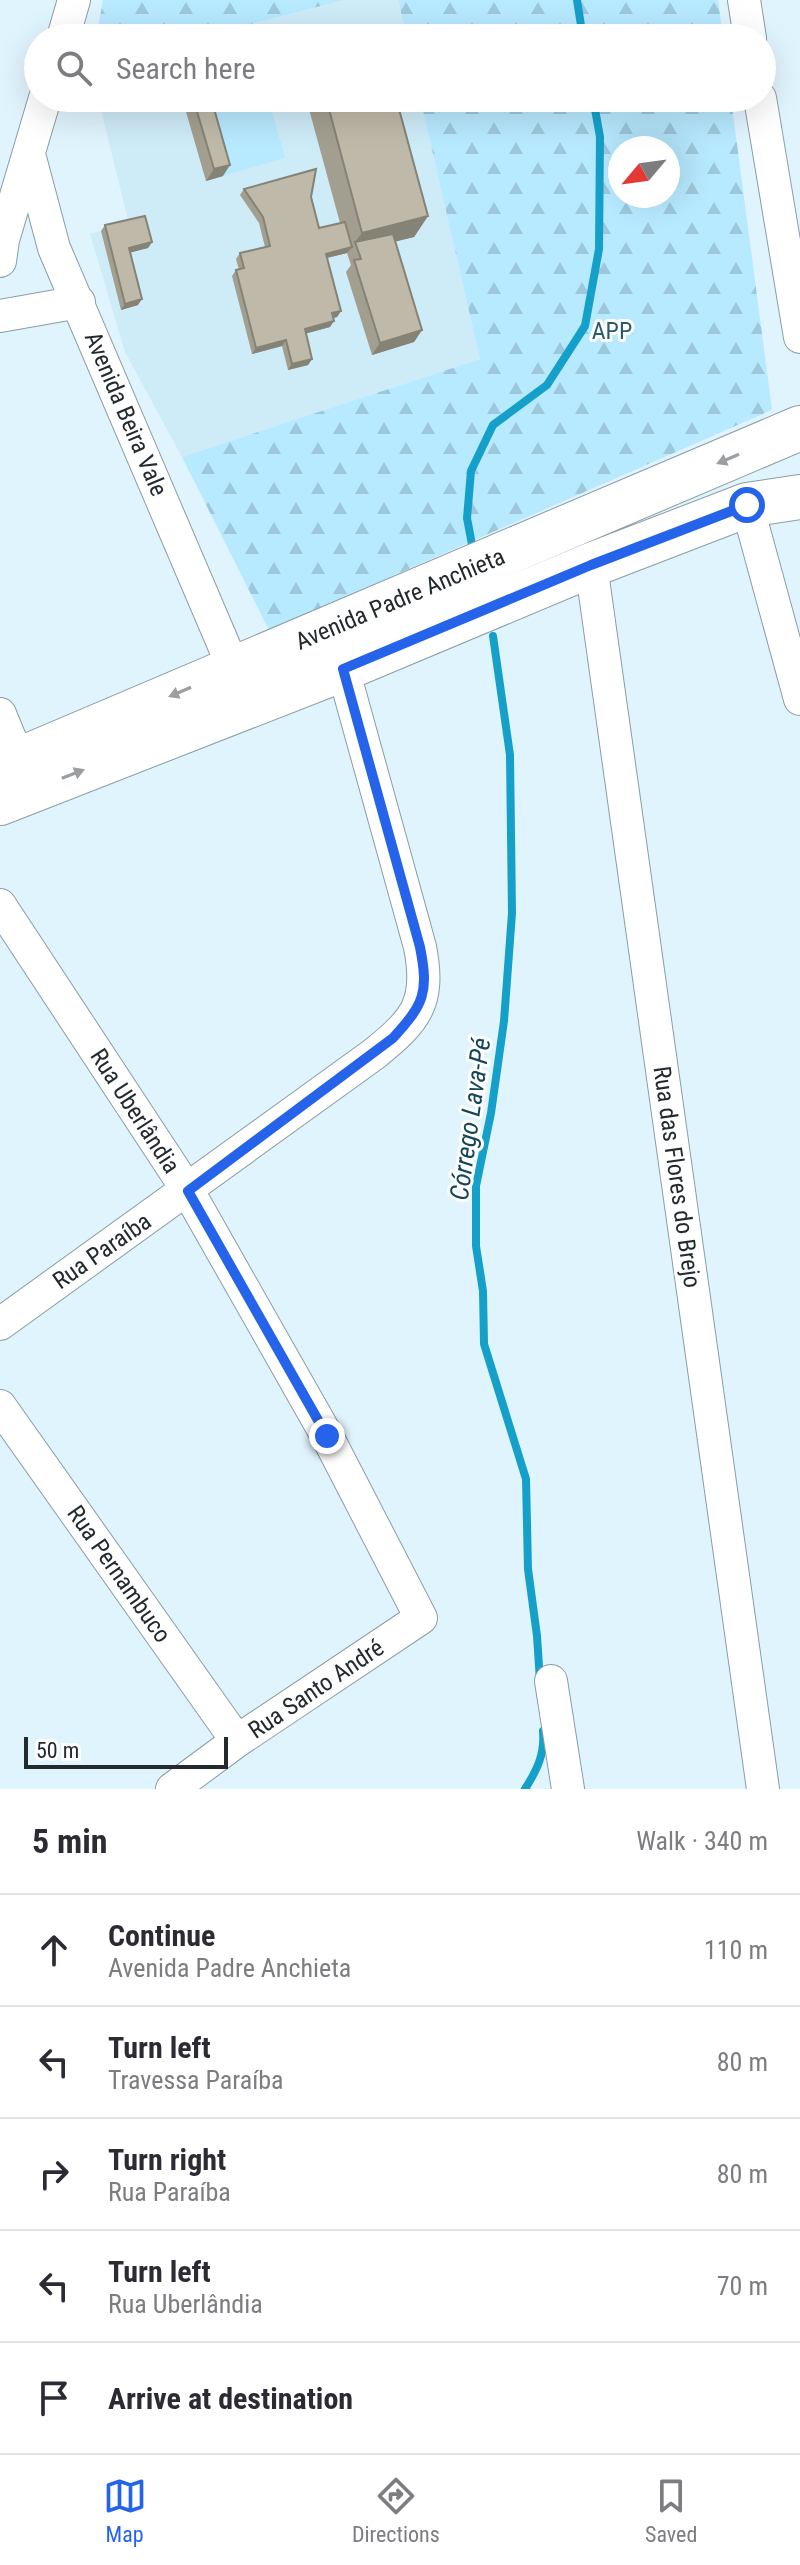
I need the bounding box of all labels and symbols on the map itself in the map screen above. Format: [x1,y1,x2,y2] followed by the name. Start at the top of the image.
[608,136,680,208] north arrow
[592,317,632,345] park label: APP
[79,328,173,500] street label: Avenida Beira Vale
[716,452,740,465] one-way arrow
[729,487,765,523] route start
[291,542,509,656] street label: Avenida Padre Anchieta
[168,686,192,699] one-way arrow
[61,767,85,780] one-way arrow
[444,1036,496,1202] water label: Córrego Lava-Pé
[84,1044,186,1178] street label: Rua Uberlândia
[648,1064,706,1290] street label: Rua das Flores do Brejo
[48,1207,156,1295] street label: Rua Paraíba
[309,1418,345,1454] route end
[61,1500,177,1648] street label: Rua Pernambuco
[243,1633,389,1745] street label: Rua Santo André
[24,1733,228,1769] scale bar

